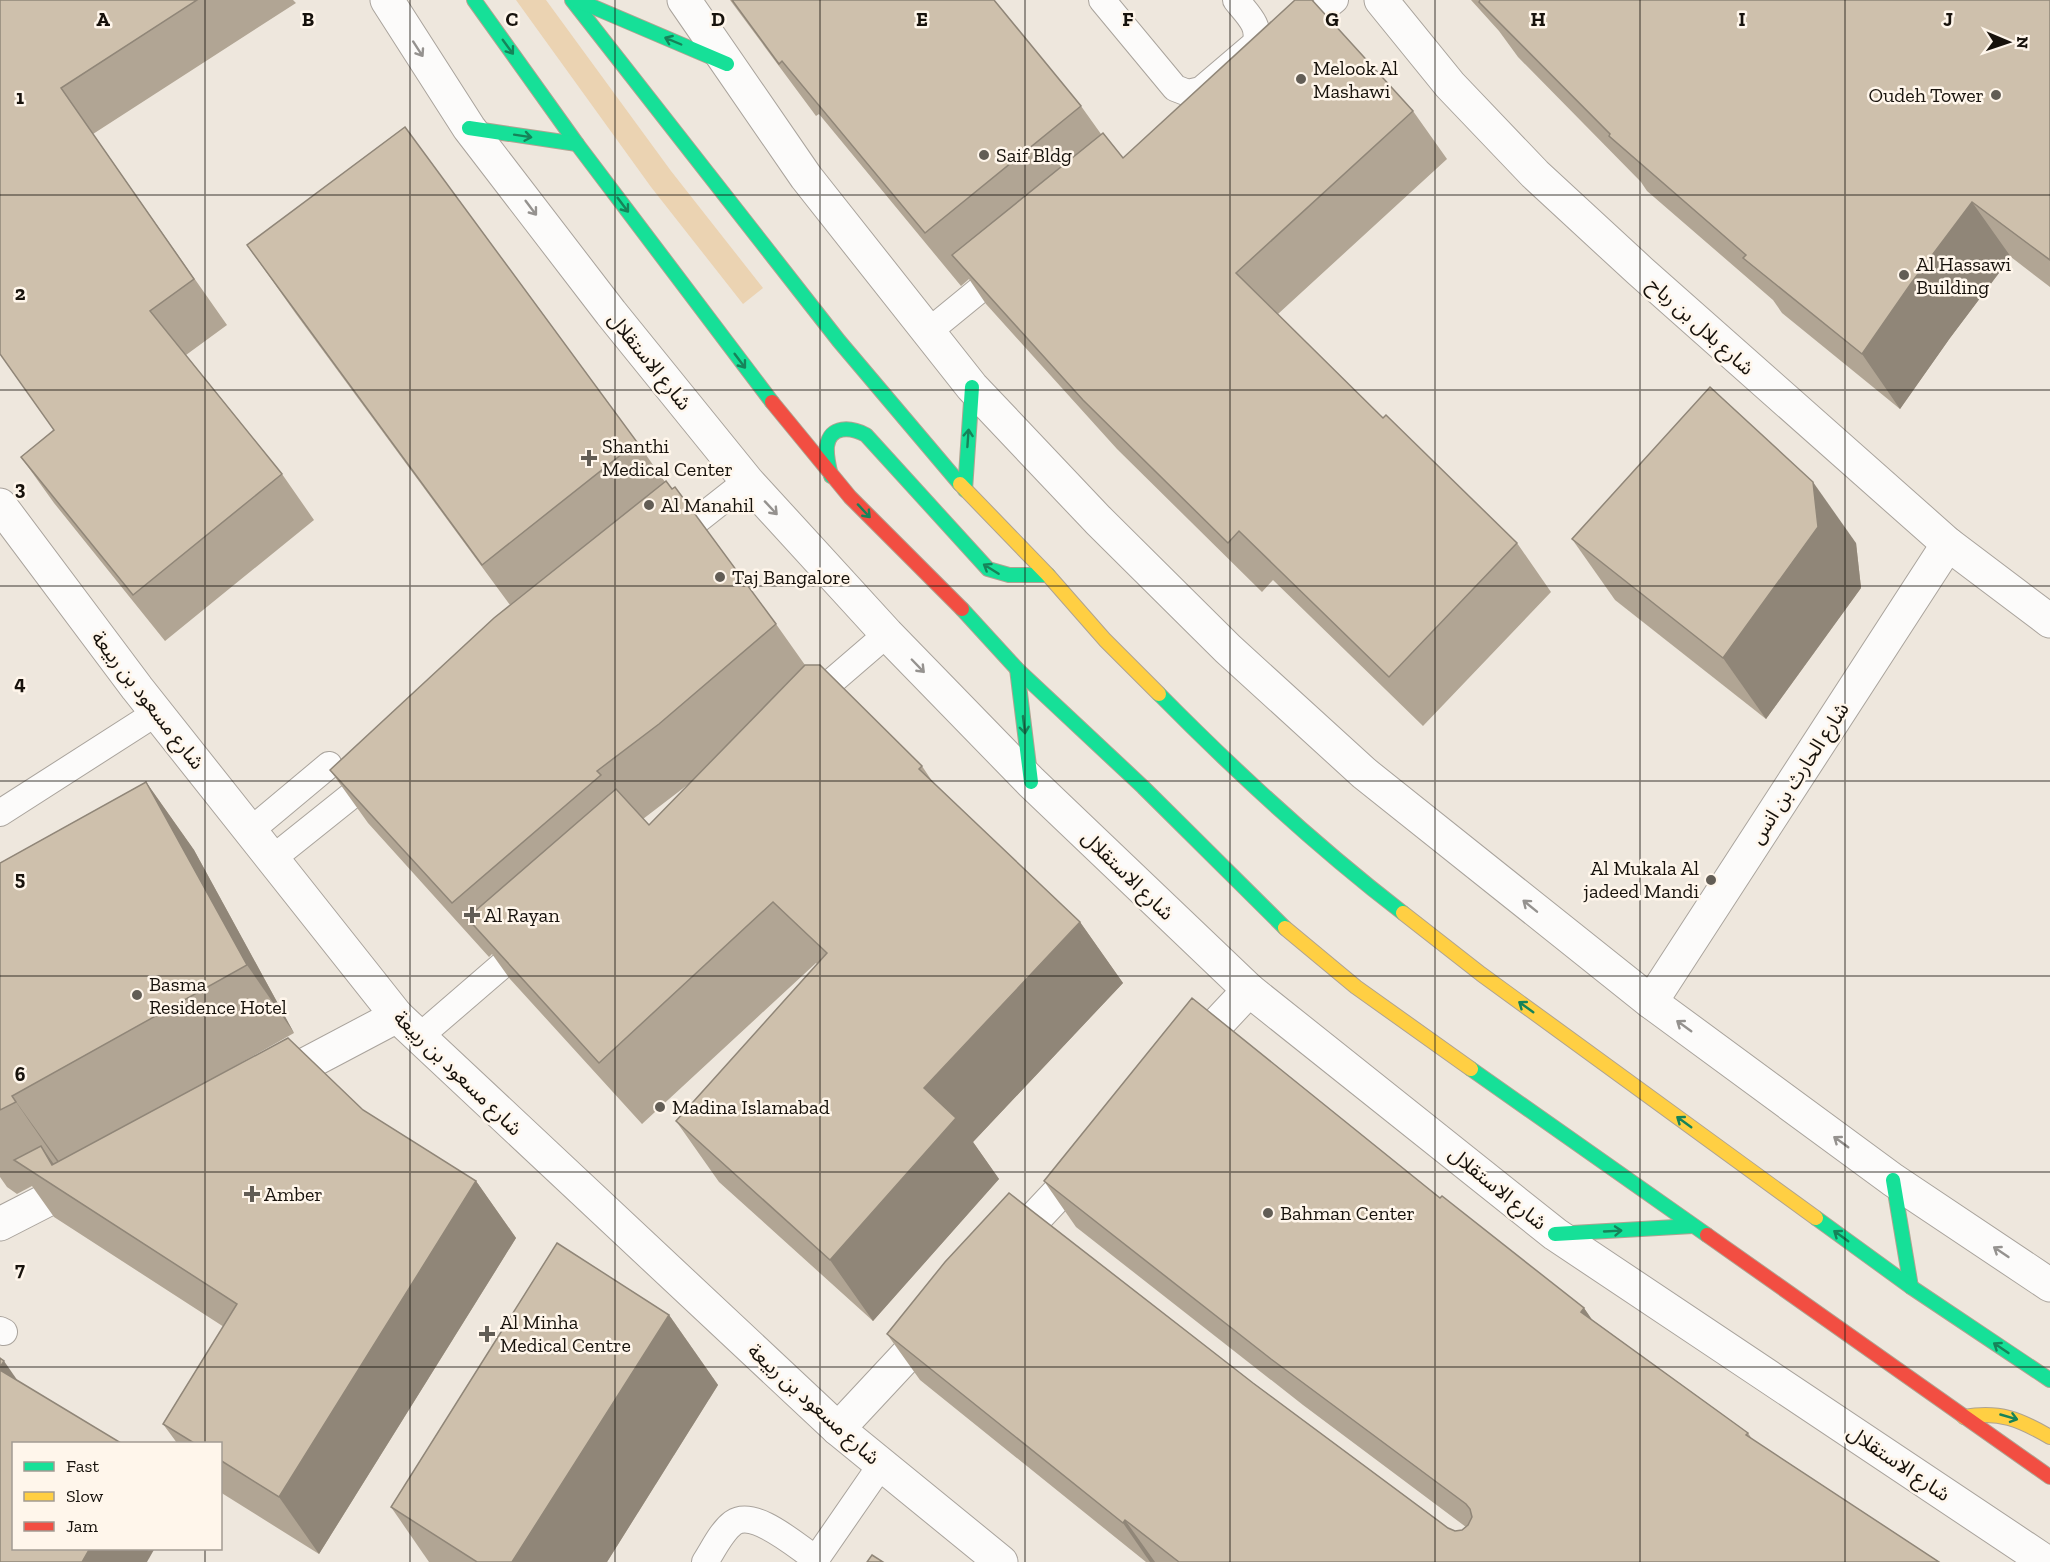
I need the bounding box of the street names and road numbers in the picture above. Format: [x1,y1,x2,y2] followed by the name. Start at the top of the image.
[1641,272,1759,382] street label: شارع بلال بن رباح
[601,307,697,417] street label: شارع الاستقلال
[84,626,210,776] street label: شارع مسعود بن ربيعة
[1744,698,1856,850] street label: شارع الحارث بن انس
[1075,825,1179,927] street label: شارع الاستقلال
[387,1006,527,1143] street label: شارع مسعود بن ربيعة
[1442,1141,1552,1237] street label: شارع الاستقلال
[741,1338,885,1472] street label: شارع مسعود بن ربيعة
[1841,1420,1955,1509] street label: شارع الاستقلال

